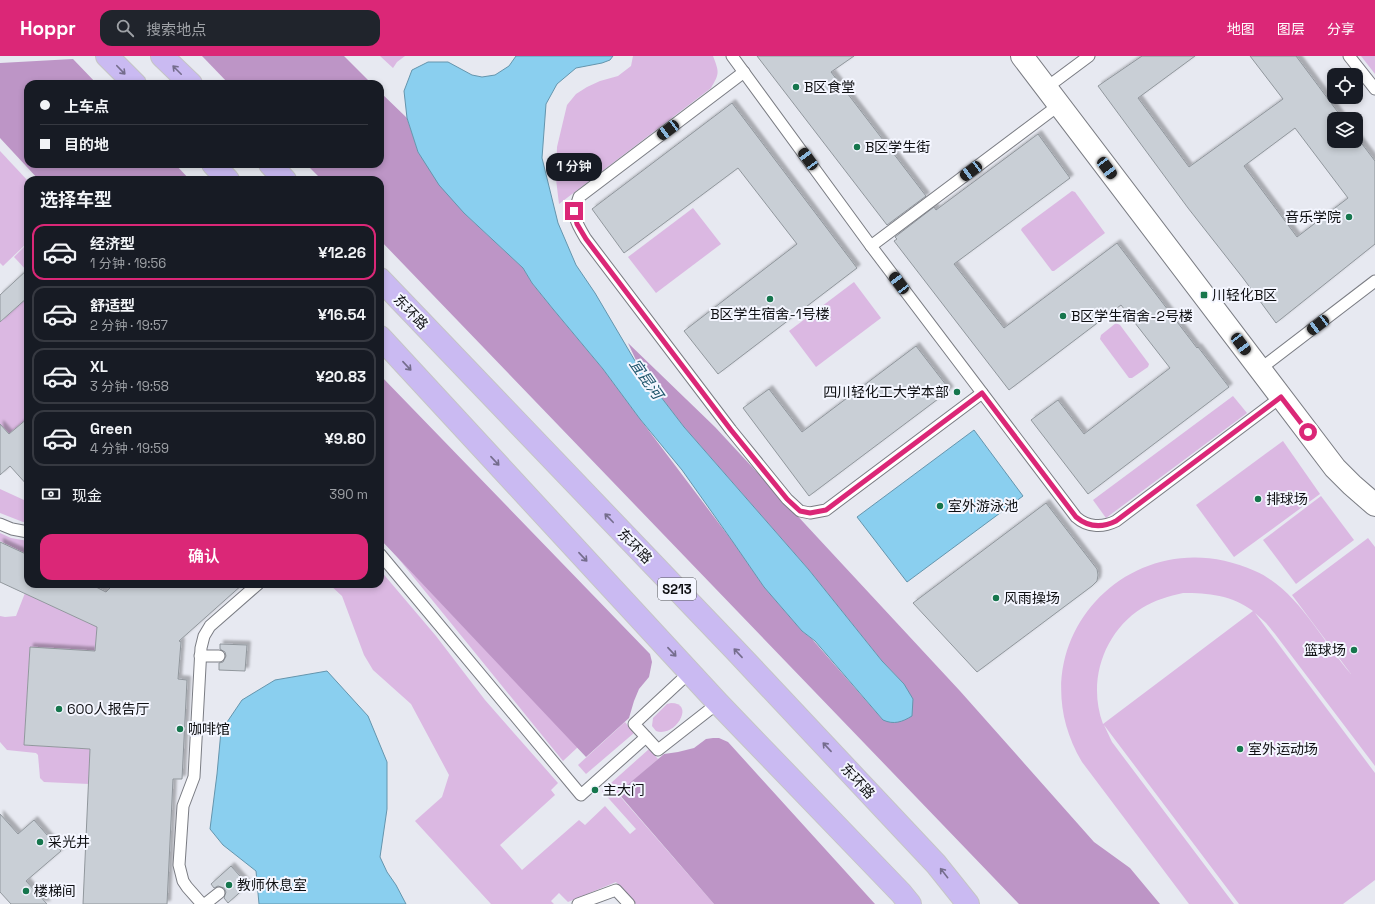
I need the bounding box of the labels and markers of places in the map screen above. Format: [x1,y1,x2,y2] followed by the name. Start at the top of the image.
[804,78,855,96] place label: B区食堂
[791,82,801,92] marker: B区食堂
[865,138,930,156] place label: B区学生街
[852,142,862,152] marker: B区学生街
[1285,208,1341,226] place label: 音乐学院
[1344,212,1354,222] marker: 音乐学院
[1212,286,1277,304] place label: 川轻化B区
[1199,290,1209,300] marker: 川轻化B区
[765,294,775,304] marker: B区学生宿舍-1号楼
[710,305,830,323] place label: B区学生宿舍-1号楼
[1071,307,1193,325] place label: B区学生宿舍-2号楼
[1058,311,1068,321] marker: B区学生宿舍-2号楼
[823,383,949,401] place label: 四川轻化工大学本部
[952,387,962,397] marker: 四川轻化工大学本部
[1266,490,1308,508] place label: 排球场
[1253,494,1263,504] marker: 排球场
[948,497,1018,515] place label: 室外游泳池
[935,501,945,511] marker: 室外游泳池
[1004,589,1060,607] place label: 风雨操场
[991,593,1001,603] marker: 风雨操场
[1304,641,1346,659] place label: 篮球场
[1349,645,1359,655] marker: 篮球场
[67,700,150,718] place label: 600人报告厅
[54,704,64,714] marker: 600人报告厅
[188,720,230,738] place label: 咖啡馆
[175,724,185,734] marker: 咖啡馆
[1248,740,1318,758] place label: 室外运动场
[1235,744,1245,754] marker: 室外运动场
[603,781,645,799] place label: 主大门
[590,785,600,795] marker: 主大门
[48,833,90,851] place label: 采光井
[35,837,45,847] marker: 采光井
[237,876,307,894] place label: 教师休息室
[224,880,234,890] marker: 教师休息室
[34,882,76,900] place label: 楼梯间
[21,886,31,896] marker: 楼梯间

